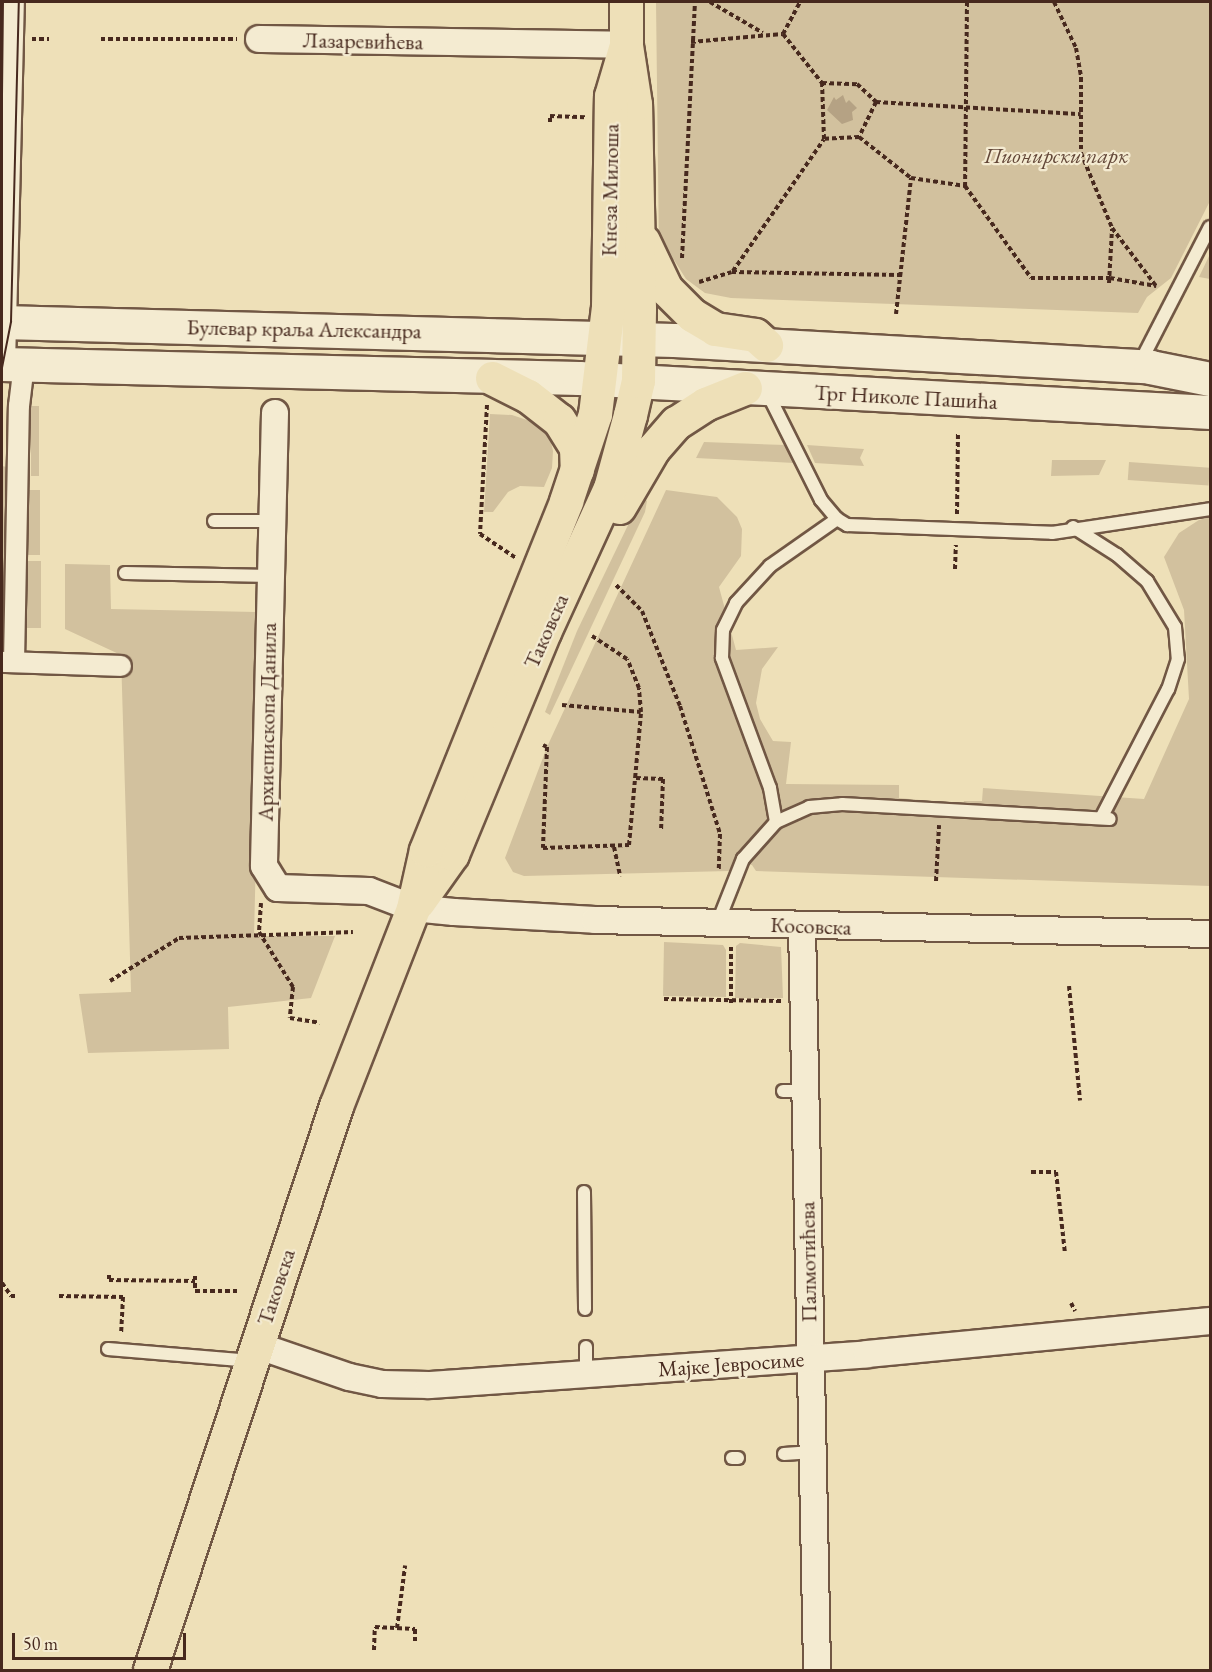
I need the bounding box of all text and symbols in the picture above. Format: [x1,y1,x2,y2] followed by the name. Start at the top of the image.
[303,27,423,55] street label: Лазаревићева
[596,123,624,257] street label: Кнеза Милоша
[984,143,1128,169] park label: Пионирски парк
[186,314,422,344] street label: Булевар краља Александра
[814,379,998,415] street label: Трг Николе Пашића
[518,590,574,672] street label: Таковска
[252,622,282,822] street label: Архиепископа Данила
[770,911,852,941] street label: Косовска
[794,1201,822,1323] street label: Палмотићева
[251,1245,301,1329] street label: Таковска
[657,1346,805,1382] street label: Мајке Јевросиме
[15,1621,189,1659] scale bar
[23,1632,58,1655] text: 50 m

